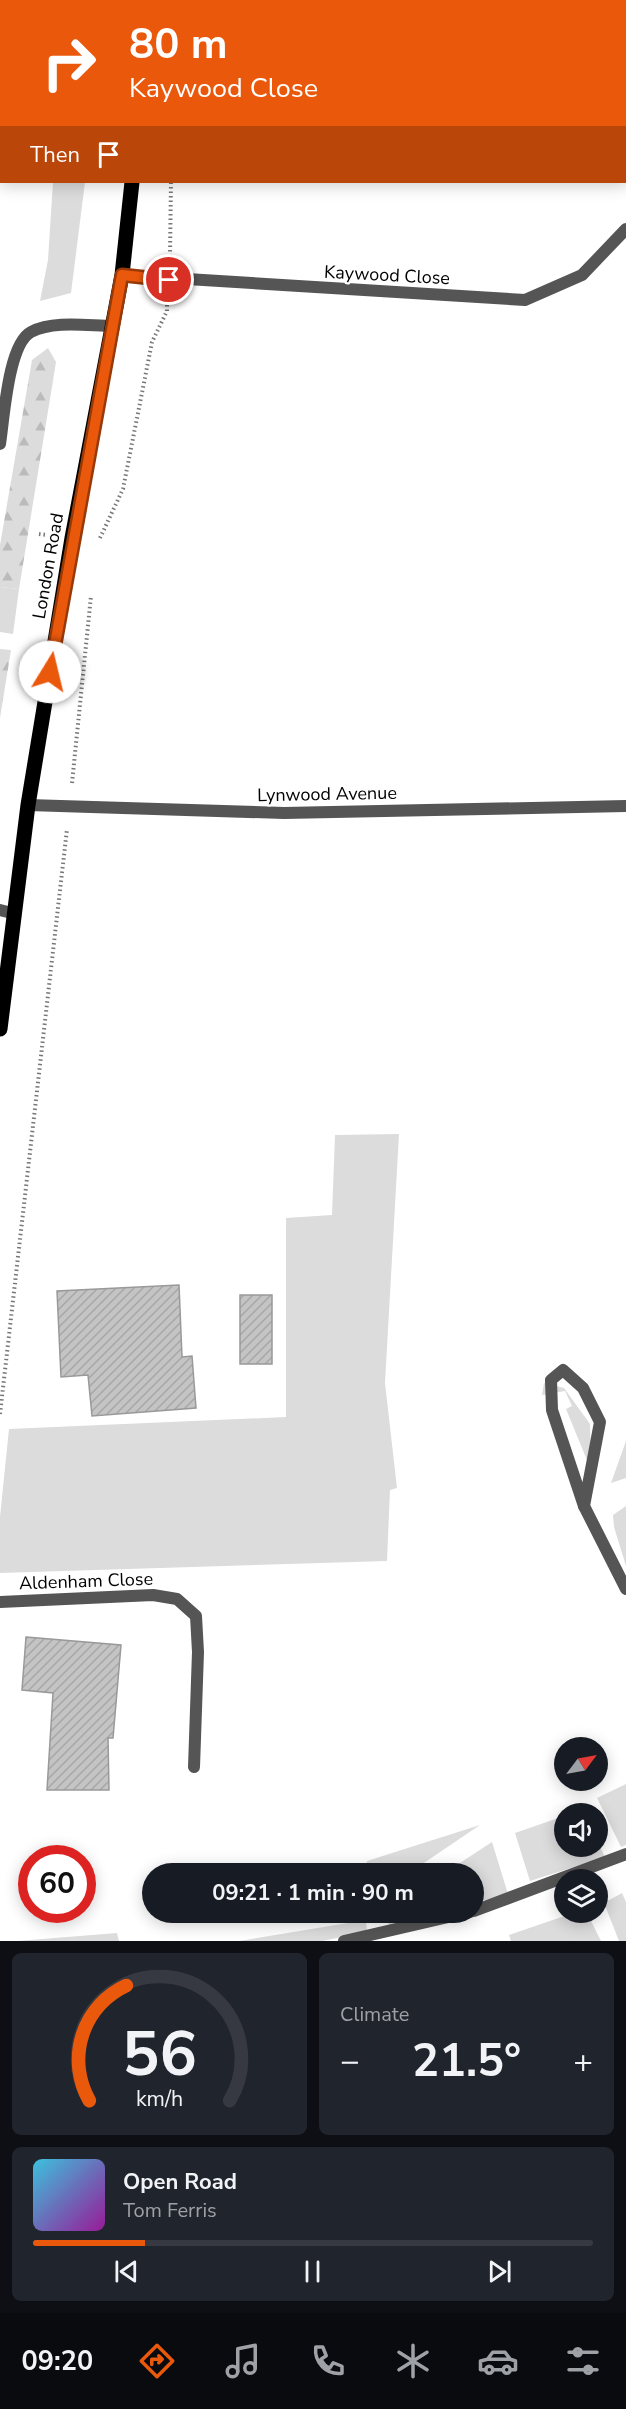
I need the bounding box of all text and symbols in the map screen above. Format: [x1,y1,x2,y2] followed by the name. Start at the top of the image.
[129,16,228,73] text: 80 m
[30,24,108,102] icon: right
[129,70,318,107] text: Kaywood Close
[92,138,125,171] icon: arrive
[30,140,80,170] text: Then
[143,254,194,305] pin
[323,260,451,290] street label: Kaywood Close
[152,263,185,296] icon: arrive
[27,511,69,621] street label: London Road
[18,640,82,704] position arrow
[257,781,397,807] street label: Lynwood Avenue
[19,1567,153,1595] street label: Aldenham Close
[554,1737,608,1791] north arrow
[554,1737,608,1923] map controls
[554,1803,608,1857] button: sound
[18,1845,96,1923] speed limit sign: 60
[554,1869,608,1923] button: layers
[212,1878,414,1908] text: 09:21 · 1 min · 90 m
[340,2001,409,2028] text: Climate
[122,2012,197,2097] text: 56
[412,2031,521,2092] text: 21.5°
[340,2039,360,2084] text: −
[573,2039,593,2084] text: +
[136,2084,183,2114] text: km/h
[123,2167,237,2197] text: Open Road
[123,2197,217,2224] text: Tom Ferris
[110,2255,143,2288] icon: previous
[296,2255,329,2288] icon: pause
[483,2255,516,2288] icon: next
[136,2340,178,2382] icon: directions
[222,2340,264,2382] icon: music
[307,2340,349,2382] icon: phone
[392,2340,434,2382] icon: climate
[477,2340,519,2382] icon: car
[562,2340,604,2382] icon: filters
[22,2343,93,2380] text: 09:20

